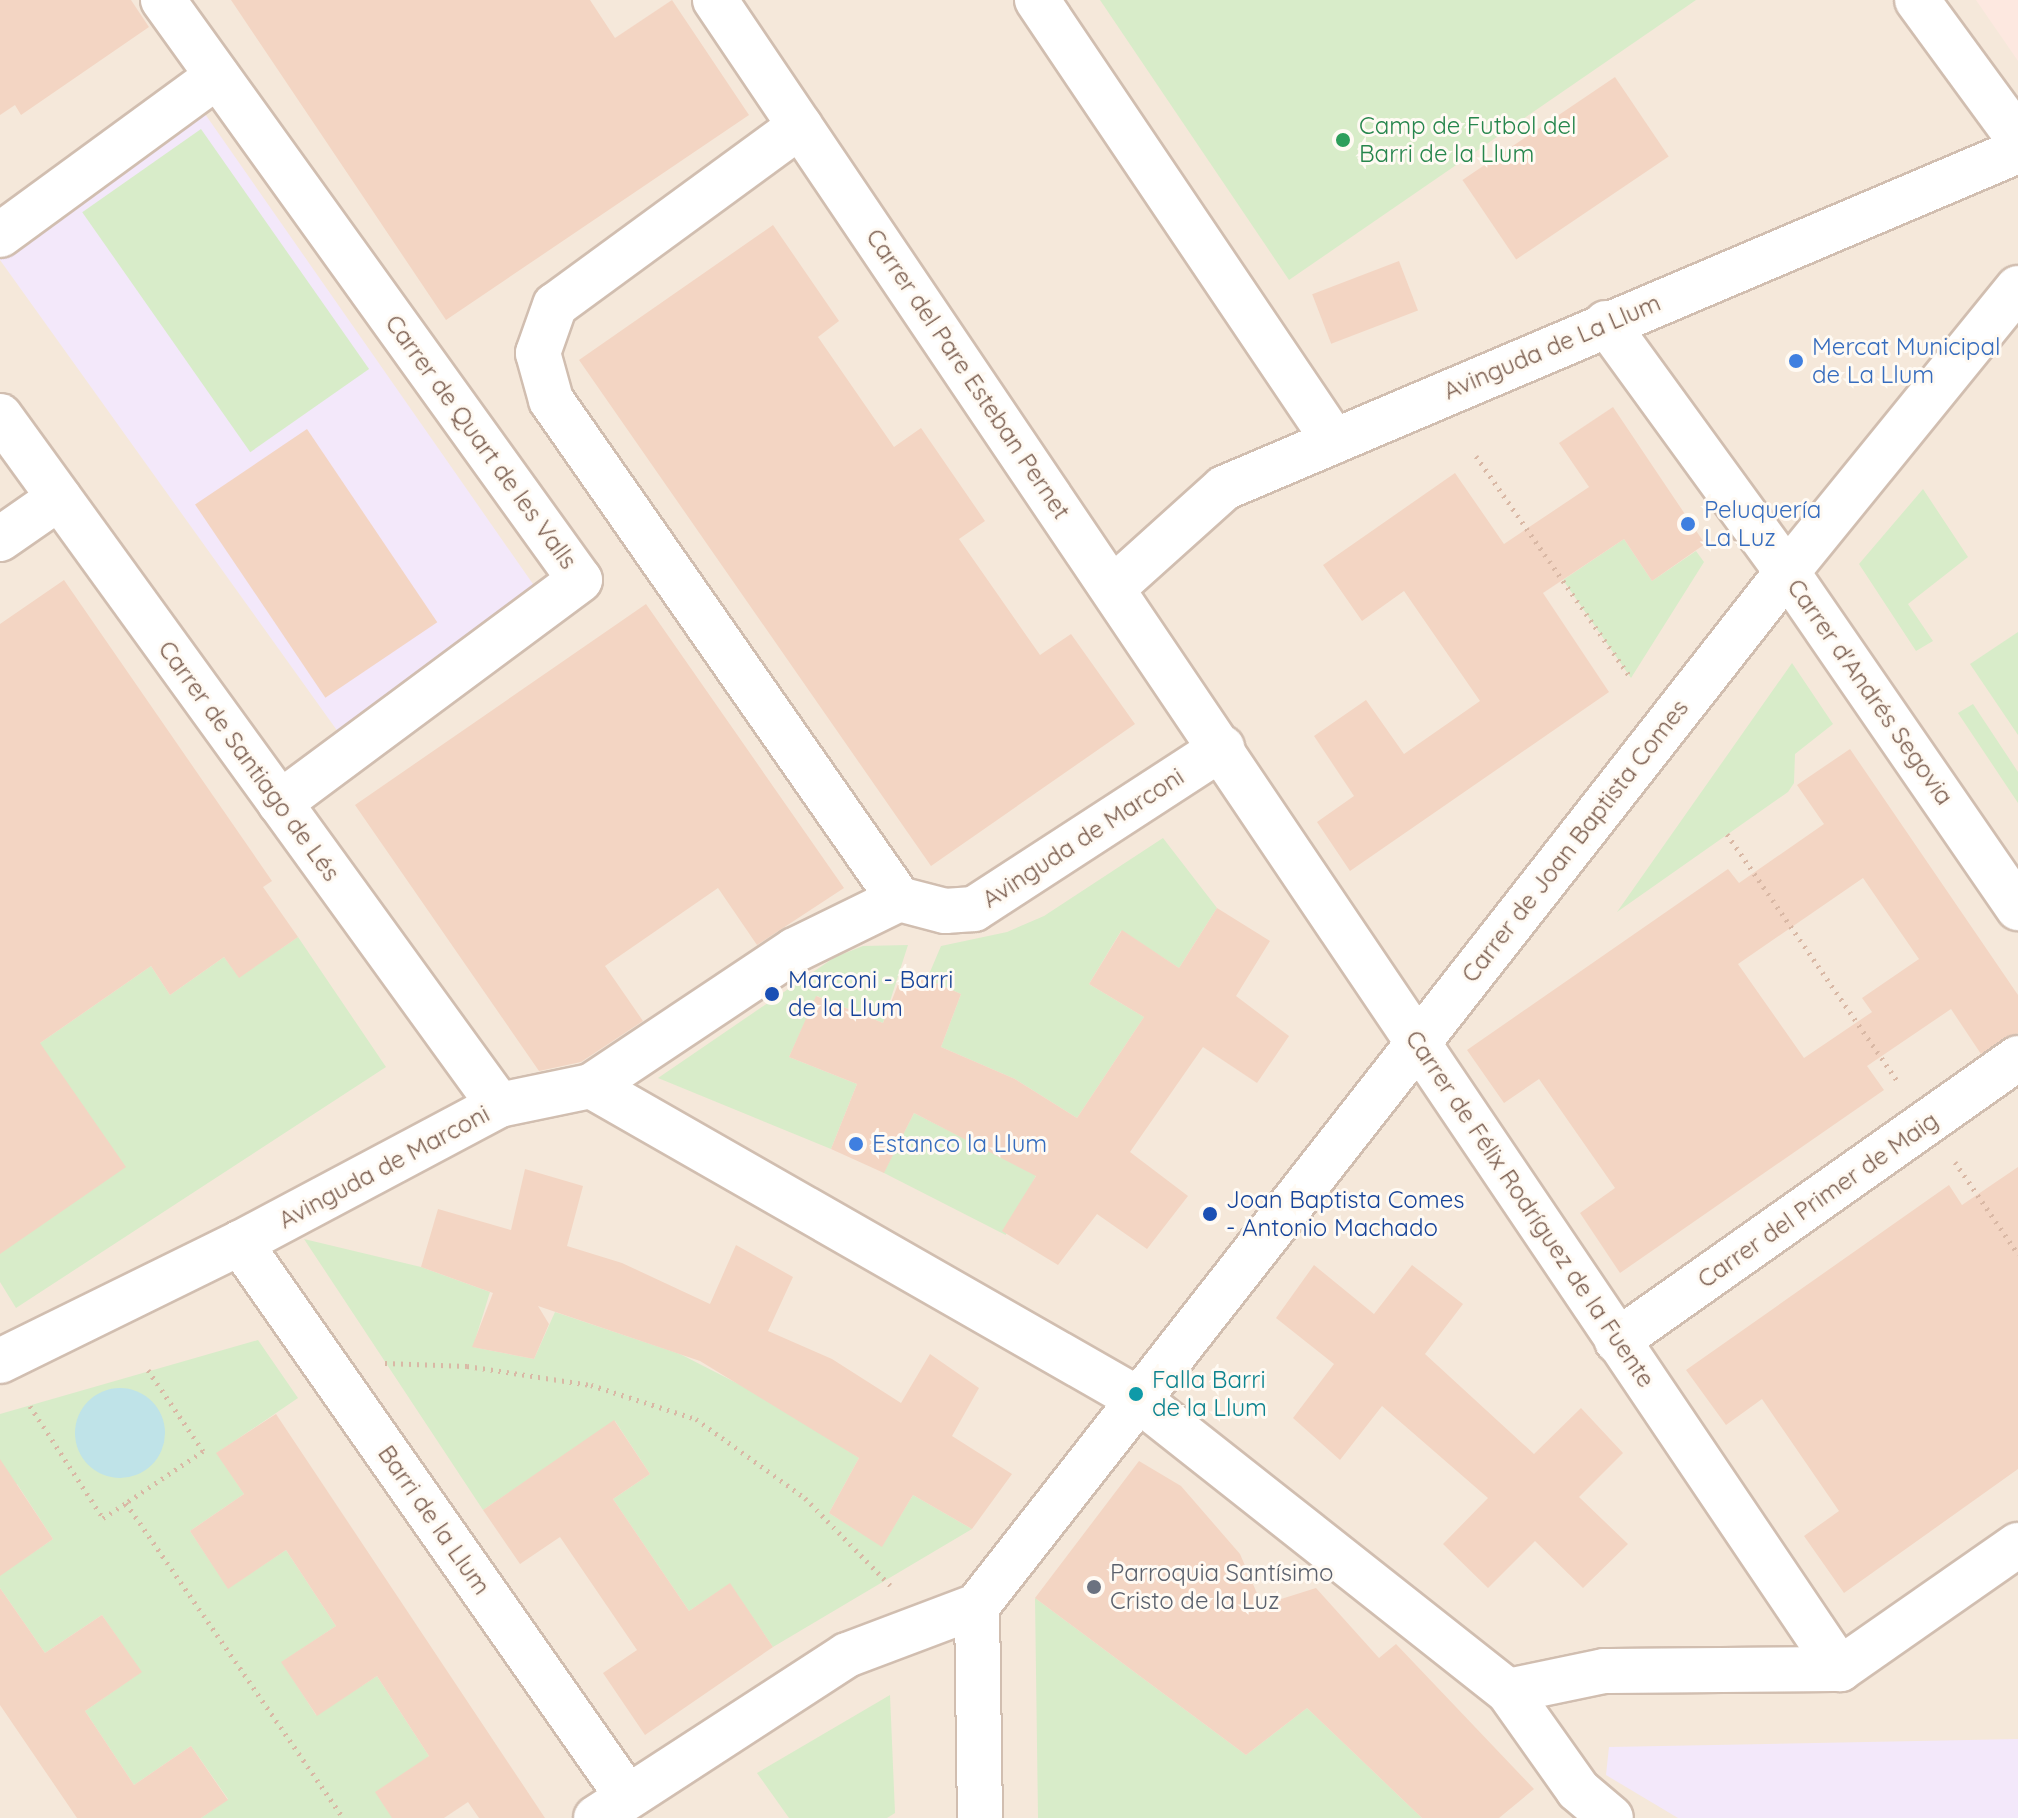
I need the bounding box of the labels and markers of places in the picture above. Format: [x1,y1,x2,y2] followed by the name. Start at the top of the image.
[1359,112,1577,168] place label: Camp de Futbol del Barri de la Llum
[1334,131,1352,149] marker: Camp de Futbol del Barri de la Llum
[1812,333,2000,389] place label: Mercat Municipal de La Llum
[1787,352,1805,370] marker: Mercat Municipal de La Llum
[1704,496,1821,552] place label: Peluquería La Luz
[1679,515,1697,533] marker: Peluquería La Luz
[788,966,953,1022] place label: Marconi - Barri de la Llum
[763,985,781,1003] marker: Marconi - Barri de la Llum
[872,1130,1047,1158] place label: Estanco la Llum
[847,1135,865,1153] marker: Estanco la Llum
[1226,1186,1465,1242] place label: Joan Baptista Comes - Antonio Machado
[1201,1205,1219,1223] marker: Joan Baptista Comes - Antonio Machado
[1152,1366,1267,1422] place label: Falla Barri de la Llum
[1127,1385,1145,1403] marker: Falla Barri de la Llum
[1110,1559,1334,1615] place label: Parroquia Santísimo Cristo de la Luz
[1085,1578,1103,1596] marker: Parroquia Santísimo Cristo de la Luz

